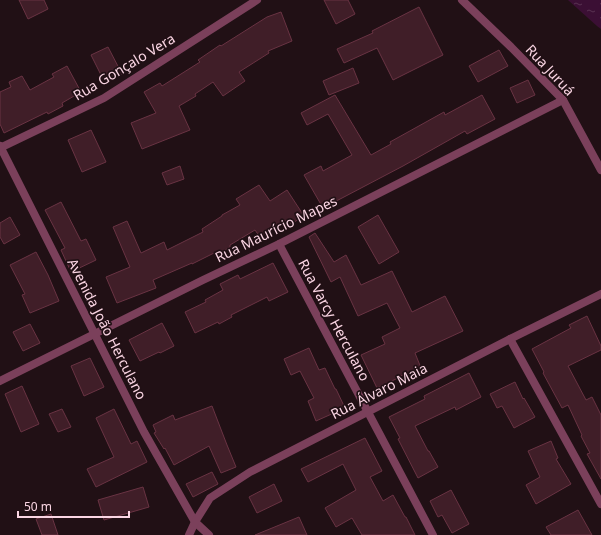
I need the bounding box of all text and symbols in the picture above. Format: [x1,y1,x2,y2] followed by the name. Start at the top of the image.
[69,29,178,105] street label: Rua Gonçalo Vera
[522,40,579,99] street label: Rua Juruá
[212,191,340,266] street label: Rua Maurício Mapes
[63,255,151,403] street label: Avenida João Herculano
[294,255,375,384] street label: Rua Varcy Herculano
[327,358,430,423] street label: Rua Álvaro Maia
[18,493,129,519] scale bar
[24,498,52,515] text: 50 m

